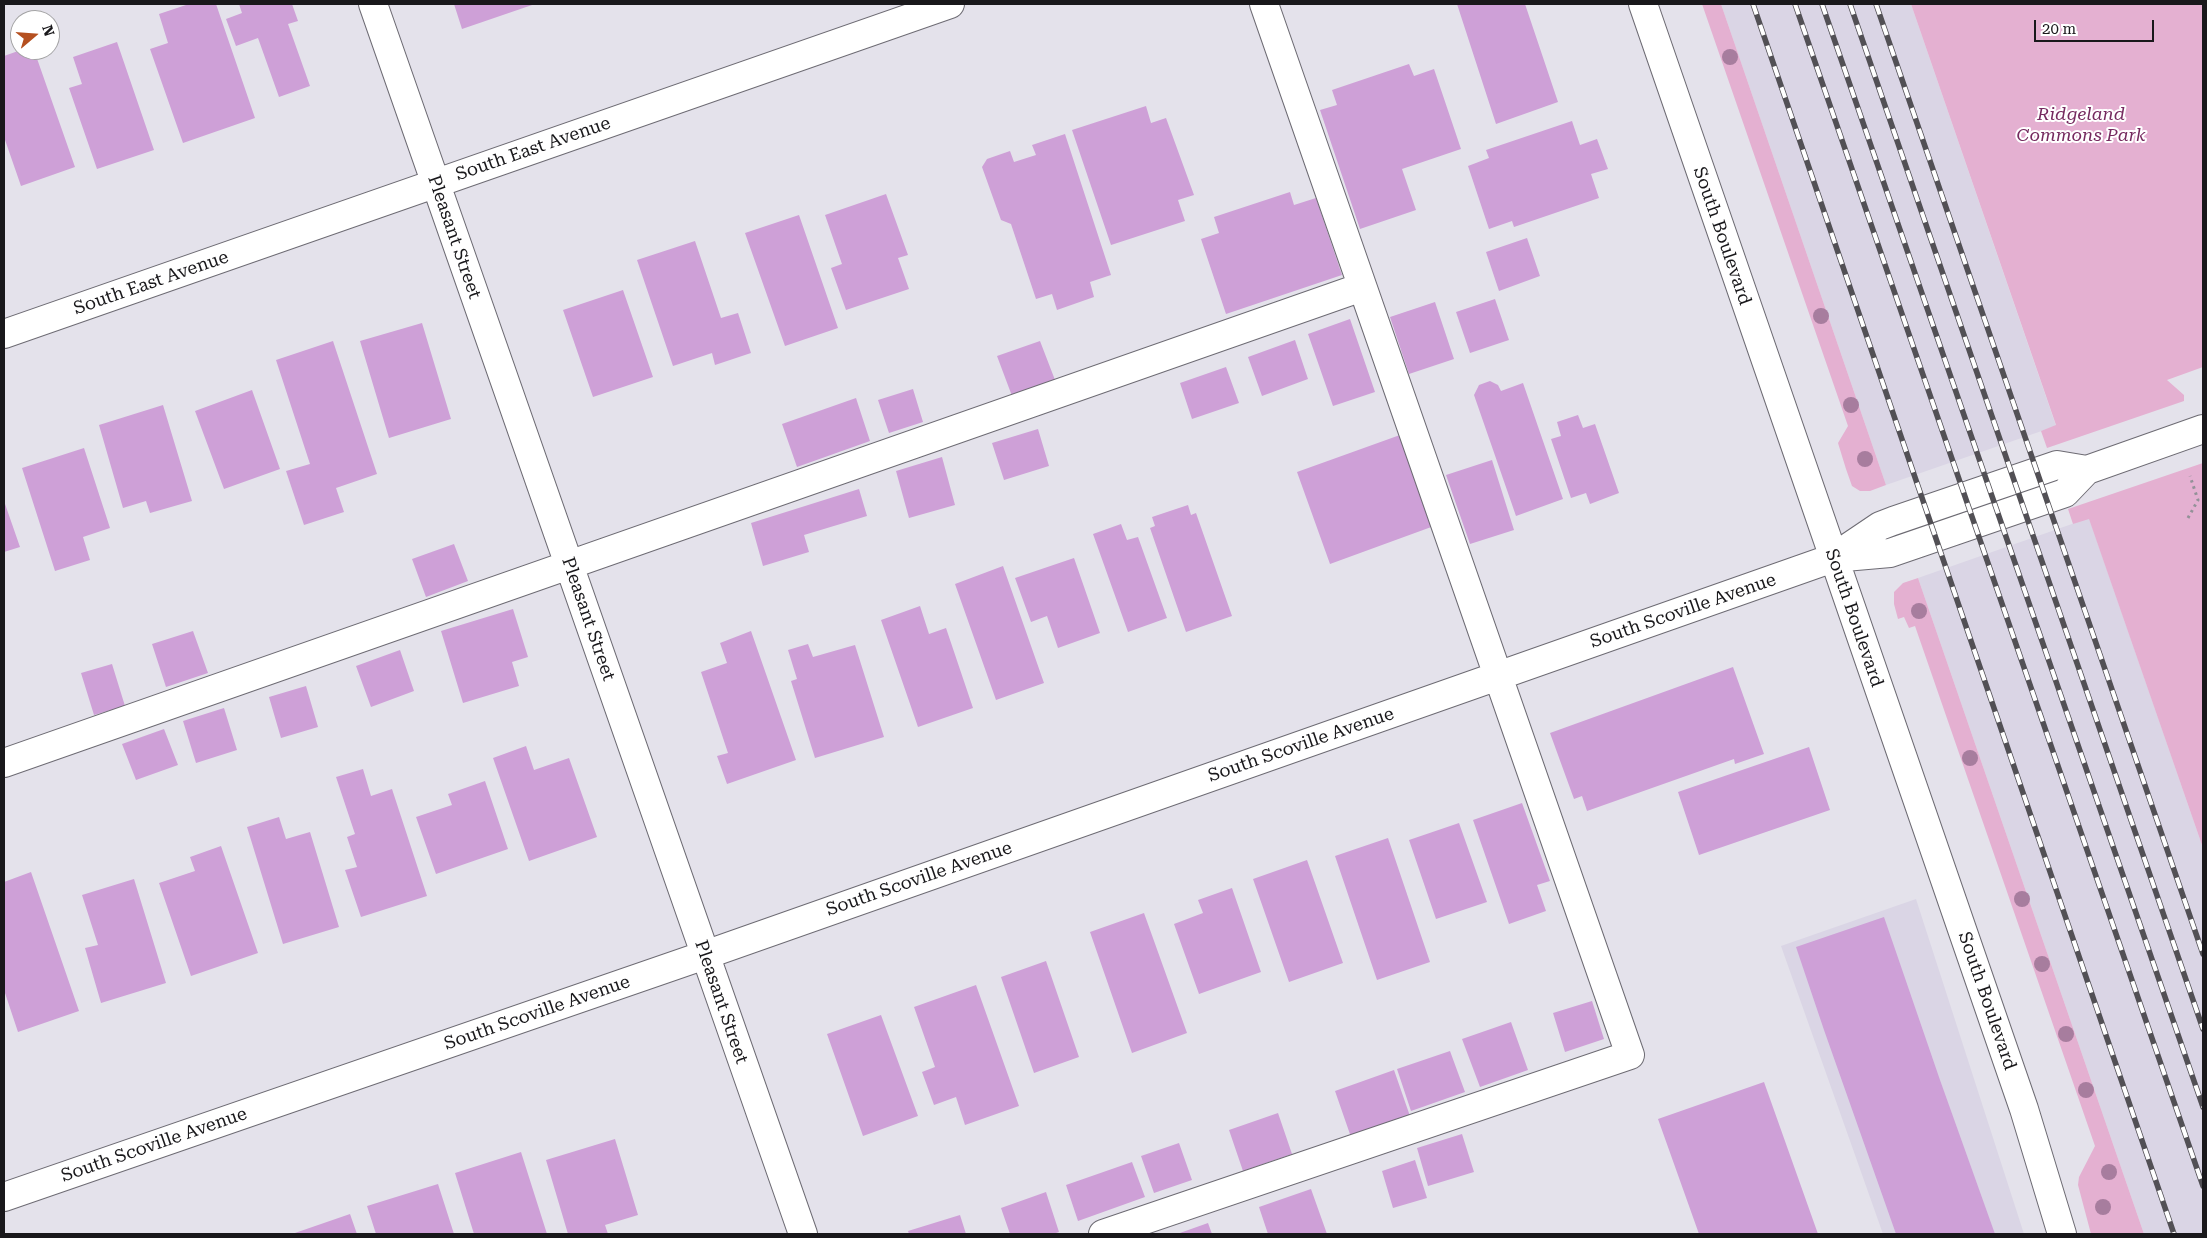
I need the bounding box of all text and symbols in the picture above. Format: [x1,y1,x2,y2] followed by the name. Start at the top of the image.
[10,10,60,60] north arrow
[2037,10,2157,42] scale bar
[2042,20,2076,38] text: 20 m
[39,23,58,38] text: N
[2017,104,2145,146] park label: Ridgeland Commons Park
[453,112,613,186] street label: South East Avenue
[1688,164,1756,308] street label: South Boulevard
[423,172,485,302] street label: Pleasant Street
[71,246,231,320] street label: South East Avenue
[1820,546,1888,690] street label: South Boulevard
[557,554,619,684] street label: Pleasant Street
[1587,569,1779,653] street label: South Scoville Avenue
[1205,703,1397,787] street label: South Scoville Avenue
[823,837,1015,921] street label: South Scoville Avenue
[1953,929,2021,1073] street label: South Boulevard
[690,937,752,1067] street label: Pleasant Street
[441,971,633,1055] street label: South Scoville Avenue
[58,1103,250,1187] street label: South Scoville Avenue

